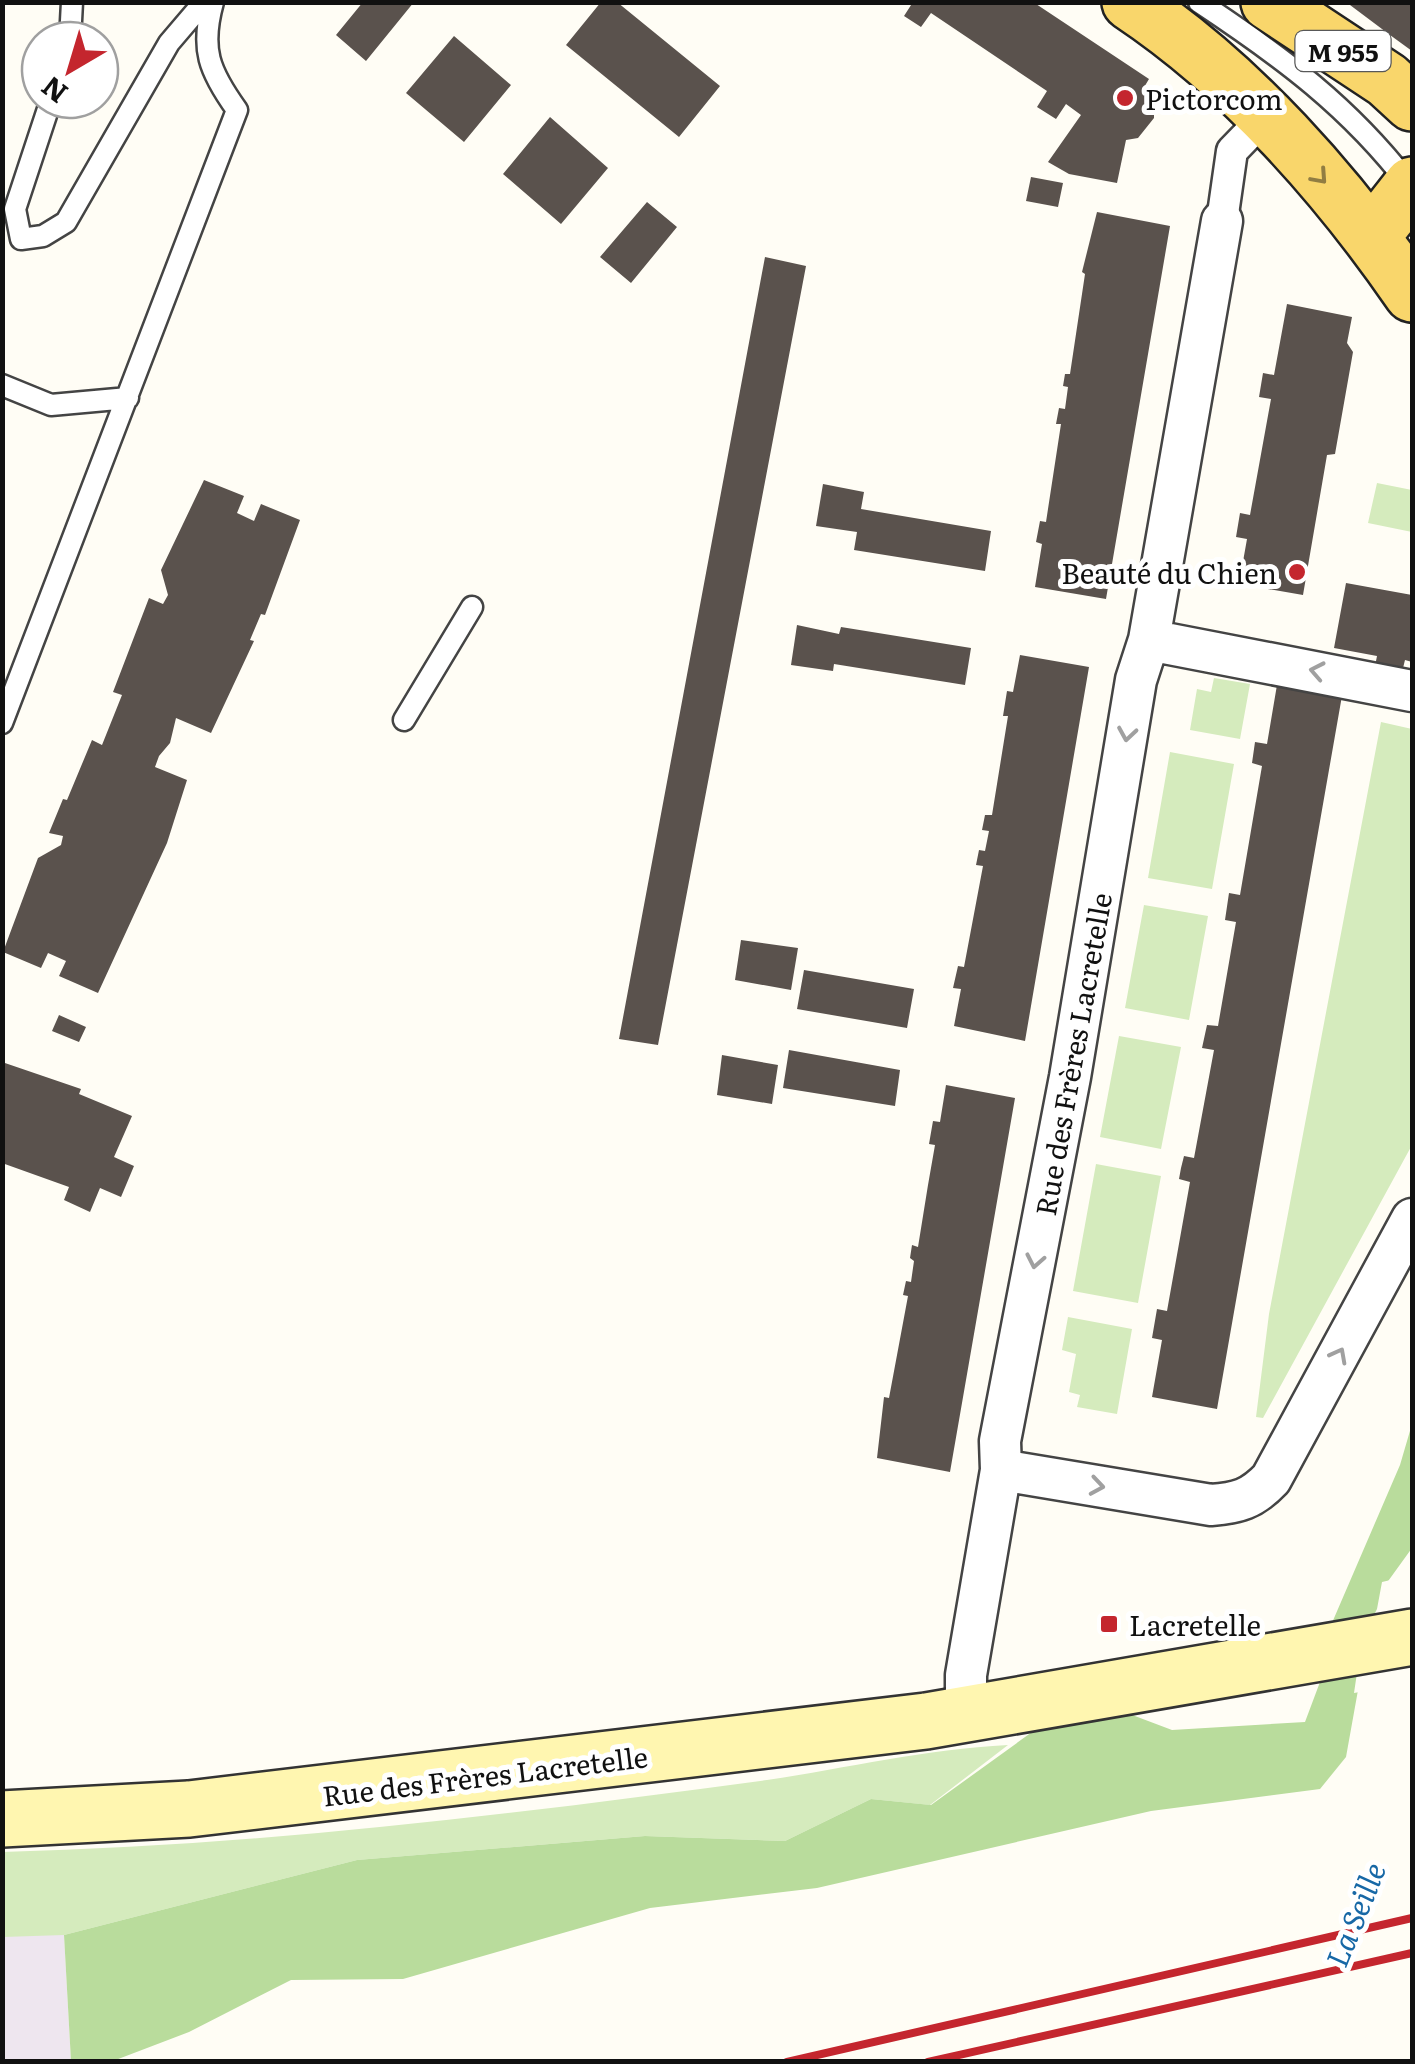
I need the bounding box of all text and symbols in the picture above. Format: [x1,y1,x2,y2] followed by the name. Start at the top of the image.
[20,20,120,120] north arrow
[1296,31,1390,71] road number: M 955
[31,67,76,115] text: N
[1145,77,1283,119] place label: Pictorcom
[1114,87,1136,109] marker: Pictorcom
[1308,165,1326,184] one-way arrow
[1061,551,1277,593] place label: Beauté du Chien
[1286,561,1308,583] marker: Beauté du Chien
[1309,662,1326,683] one-way arrow
[1117,726,1138,743] one-way arrow
[1023,889,1121,1219] street label: Rue des Frères Lacretelle
[1025,1252,1046,1269] one-way arrow
[1326,1348,1346,1366] one-way arrow
[1089,1475,1106,1496] one-way arrow
[1129,1603,1261,1645] place label: Lacretelle
[1098,1613,1120,1635] marker: Lacretelle
[320,1734,650,1816] street label: Rue des Frères Lacretelle
[1313,1855,1395,1973] water label: La Seille

